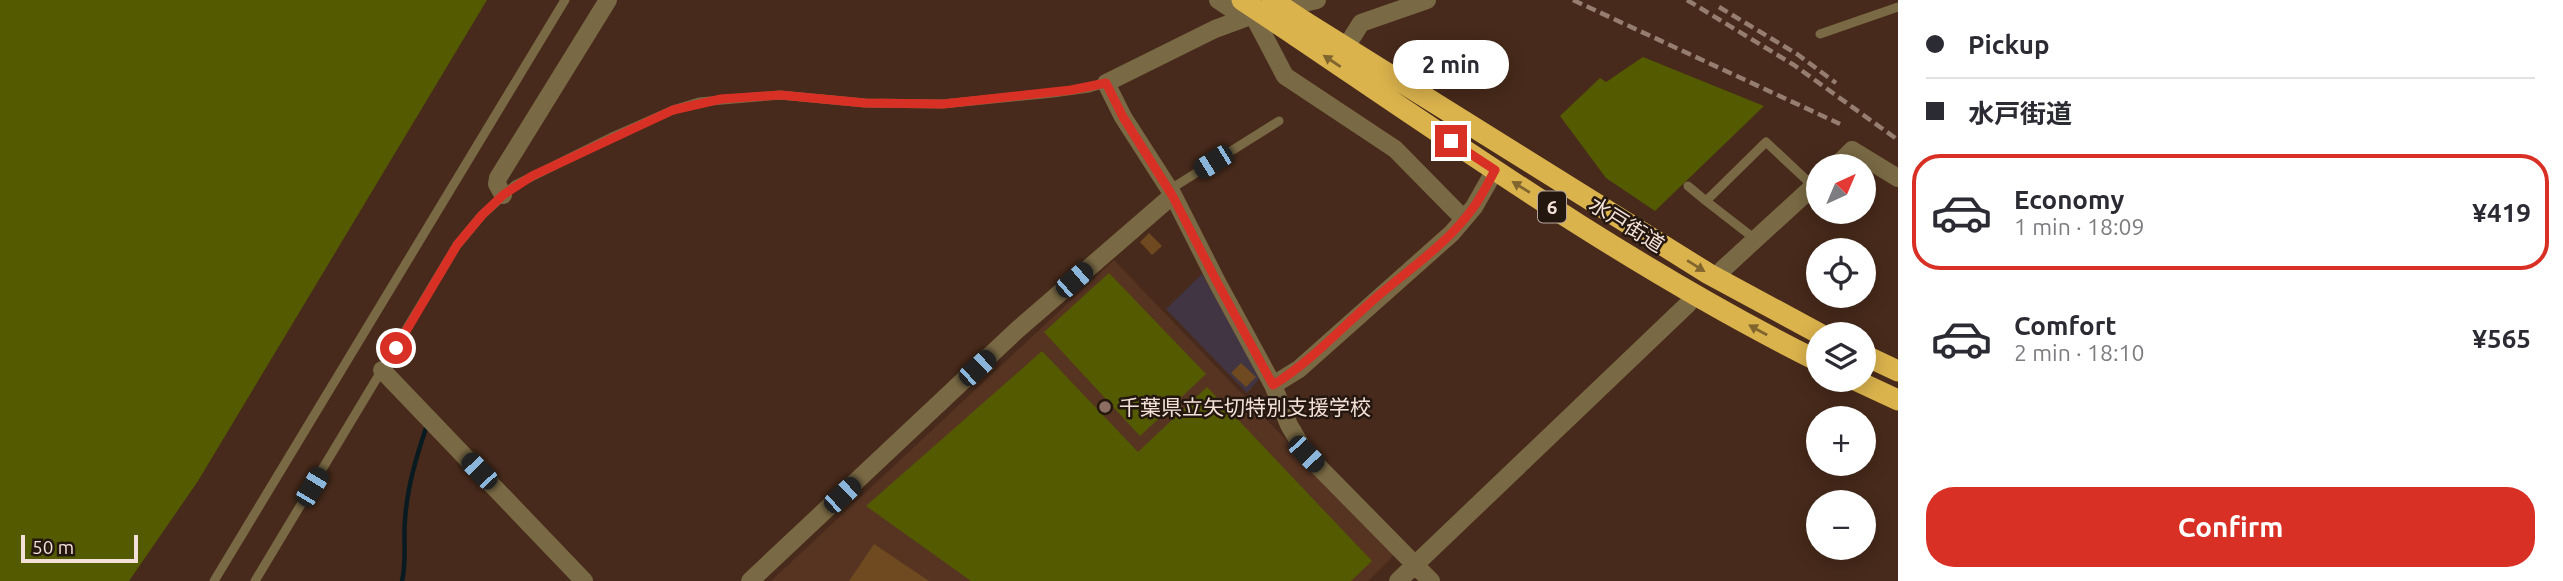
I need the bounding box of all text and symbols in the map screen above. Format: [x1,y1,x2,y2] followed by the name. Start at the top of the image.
[1968,30,2050,59] text: Pickup
[1393,40,1509,88] callout: 2 min
[1422,52,1480,77] text: 2 min
[1323,54,1341,68] one-way arrow
[1968,99,2072,128] text: 水戸街道
[1435,125,1467,157] route end
[1190,142,1237,182] car
[1806,154,1876,224] north arrow
[1806,154,1876,560] map controls
[1512,181,1531,194] one-way arrow
[1930,181,1993,244] icon: car
[2014,185,2124,214] text: Economy
[1538,192,1566,223] road number: 6
[1585,192,1669,256] street label: 水戸街道
[2472,198,2531,227] text: ¥419
[2014,214,2145,239] text: 1 min · 18:09
[1806,238,1876,308] button: locate
[1052,258,1097,302] car
[1686,259,1705,272] one-way arrow
[1930,307,1993,370] icon: car
[2014,311,2117,340] text: Comfort
[1806,322,1876,392] button: layers
[1748,324,1767,336] one-way arrow
[2472,324,2531,353] text: ¥565
[380,332,412,364] route start
[2014,340,2145,365] text: 2 min · 18:10
[955,346,1000,390] car
[1119,395,1371,419] place label: 千葉県立矢切特別支援学校
[1097,399,1113,415] marker: 千葉県立矢切特別支援学校
[1806,406,1876,476] button: +
[1284,432,1329,476] car
[457,449,502,493] car
[293,464,332,510] car
[820,473,865,517] car
[1926,487,2535,567] button: Confirm
[1806,490,1876,560] button: −
[21,532,138,564] scale bar
[32,536,74,558] text: 50 m

